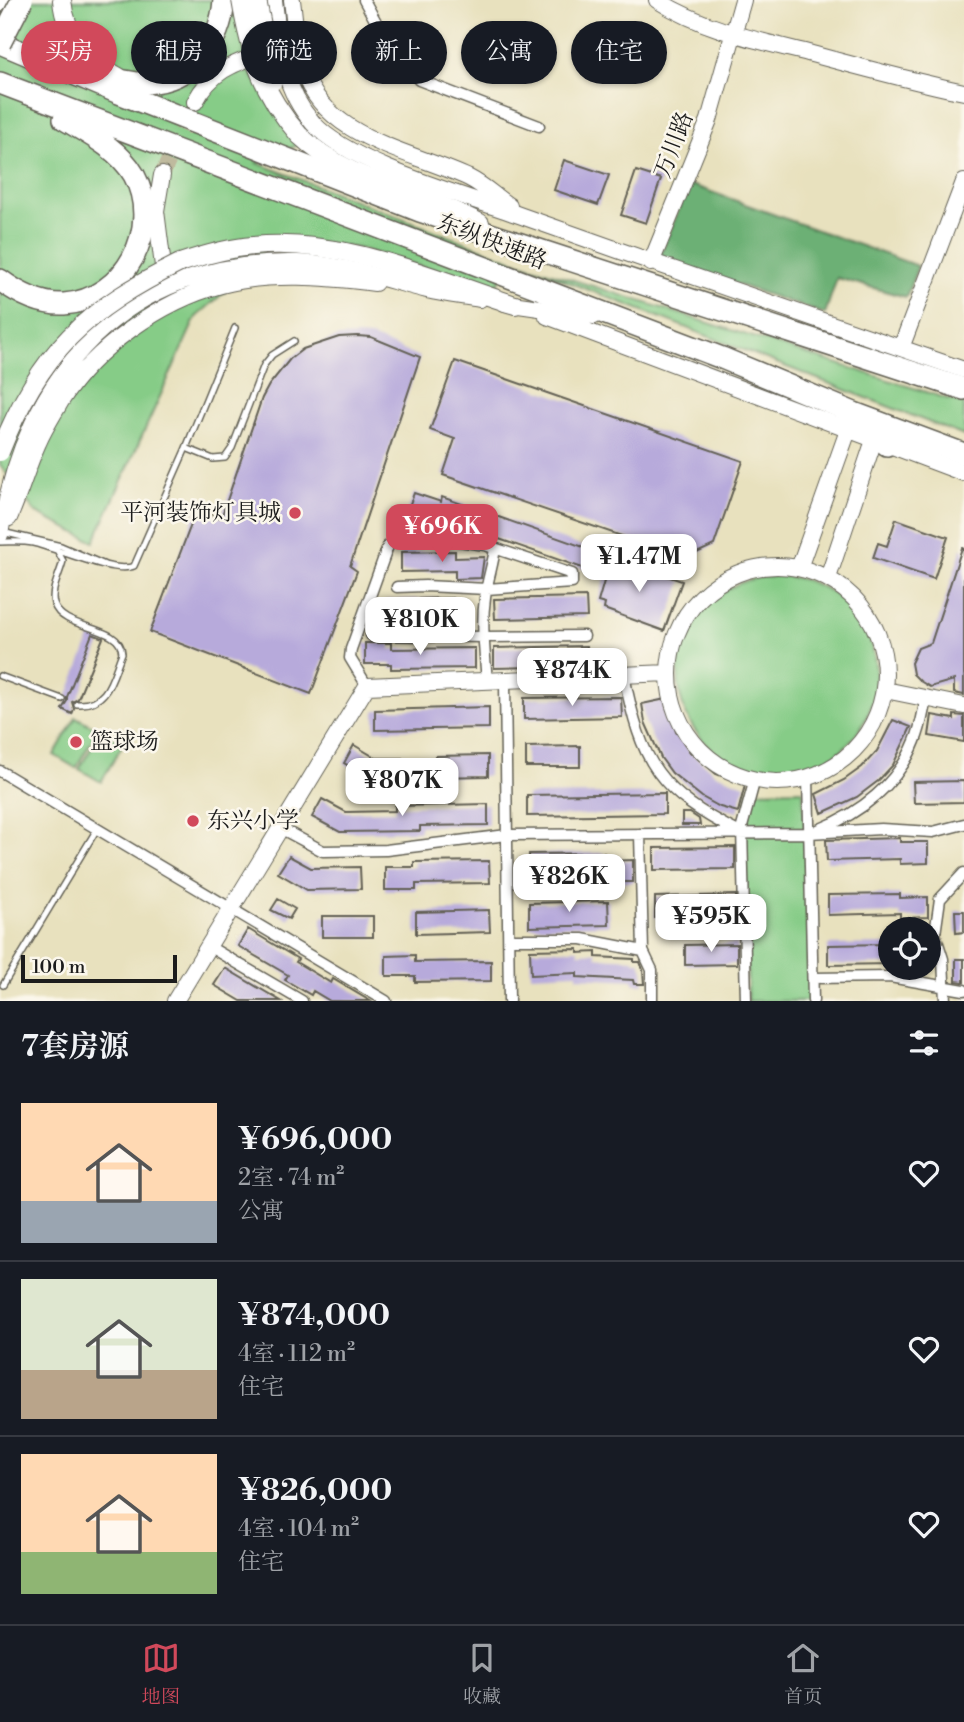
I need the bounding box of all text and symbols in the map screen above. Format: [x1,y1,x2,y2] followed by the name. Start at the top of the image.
[21,21,117,84] chip: 买房
[131,21,227,84] chip: 租房
[241,21,337,84] chip: 筛选
[351,21,447,84] chip: 新上
[461,21,557,84] chip: 公寓
[571,21,667,84] chip: 住宅
[649,108,699,182] street label: 万川路
[433,208,551,276] street label: 东纵快速路
[120,499,281,527] place label: 平河装饰灯具城
[393,504,491,564] pin: ¥696K
[287,505,303,521] marker: 平河装饰灯具城
[402,513,482,541] text: ¥696K
[582,534,696,594] pin: ¥1.47M
[597,543,681,571] text: ¥1.47M
[371,598,469,657] pin: ¥810K
[381,606,459,634] text: ¥810K
[523,648,621,708] pin: ¥874K
[533,657,611,685] text: ¥874K
[90,728,159,756] place label: 篮球场
[68,734,84,750] marker: 篮球场
[353,758,451,818] pin: ¥807K
[361,767,443,795] text: ¥807K
[207,807,299,835] place label: 东兴小学
[185,813,201,829] marker: 东兴小学
[520,855,618,914] pin: ¥826K
[529,863,609,891] text: ¥826K
[662,894,760,954] pin: ¥595K
[671,903,751,931] text: ¥595K
[878,917,941,980] map controls
[878,917,941,980] button: locate
[21,952,177,984] scale bar
[32,955,85,979] text: 100 m
[905,1024,943,1062] icon: filters
[21,1028,129,1066] text: 7套房源
[238,1121,392,1159] text: ¥696,000
[77,1131,161,1215] icon: home
[905,1154,943,1192] icon: heart
[238,1164,344,1192] text: 2室 · 74 m²
[238,1197,284,1225] text: 公寓
[238,1297,390,1335] text: ¥874,000
[77,1307,161,1391] icon: home
[905,1330,943,1368] icon: heart
[238,1340,355,1368] text: 4室 · 112 m²
[238,1373,284,1401] text: 住宅
[238,1472,392,1510] text: ¥826,000
[77,1482,161,1566] icon: home
[905,1505,943,1543] icon: heart
[238,1515,359,1543] text: 4室 · 104 m²
[238,1548,284,1576] text: 住宅
[142,1639,180,1709] tab: 地图
[463,1639,501,1709] tab: 收藏
[784,1639,822,1709] tab: 首页

